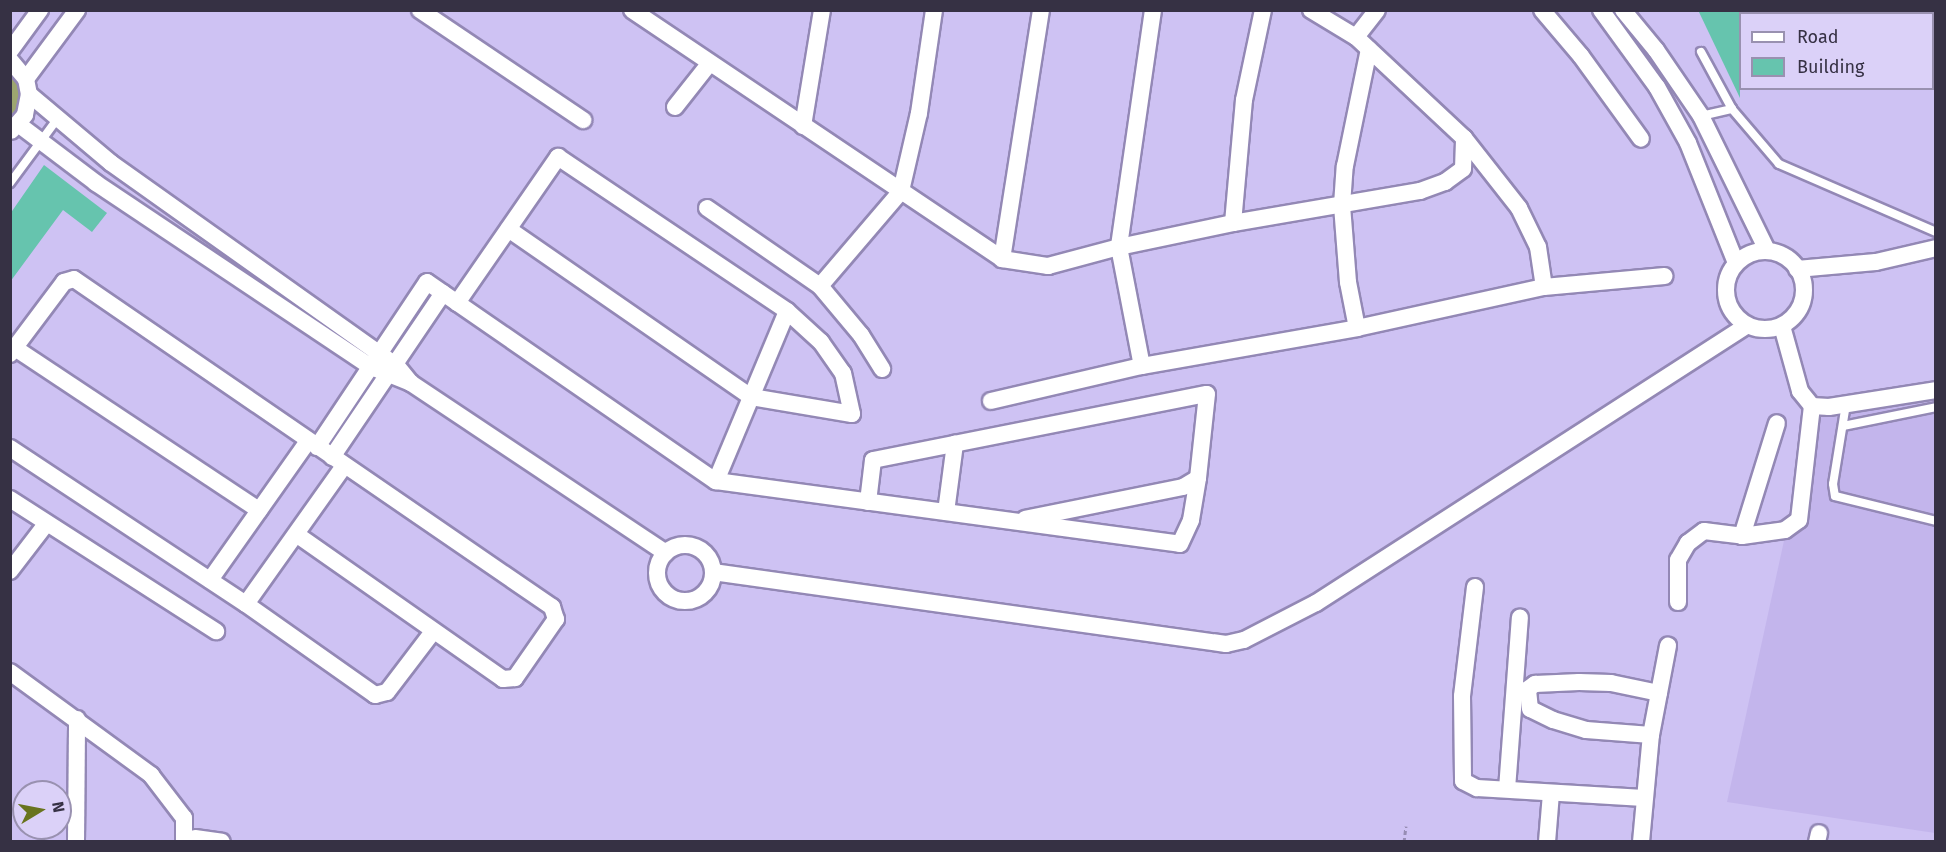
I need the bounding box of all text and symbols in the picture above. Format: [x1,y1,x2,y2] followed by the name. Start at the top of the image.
[1739,12,1934,90] legend
[1797,26,1839,48] text: Road
[1797,56,1864,78] text: Building
[12,780,72,840] north arrow
[48,800,69,814] text: N

